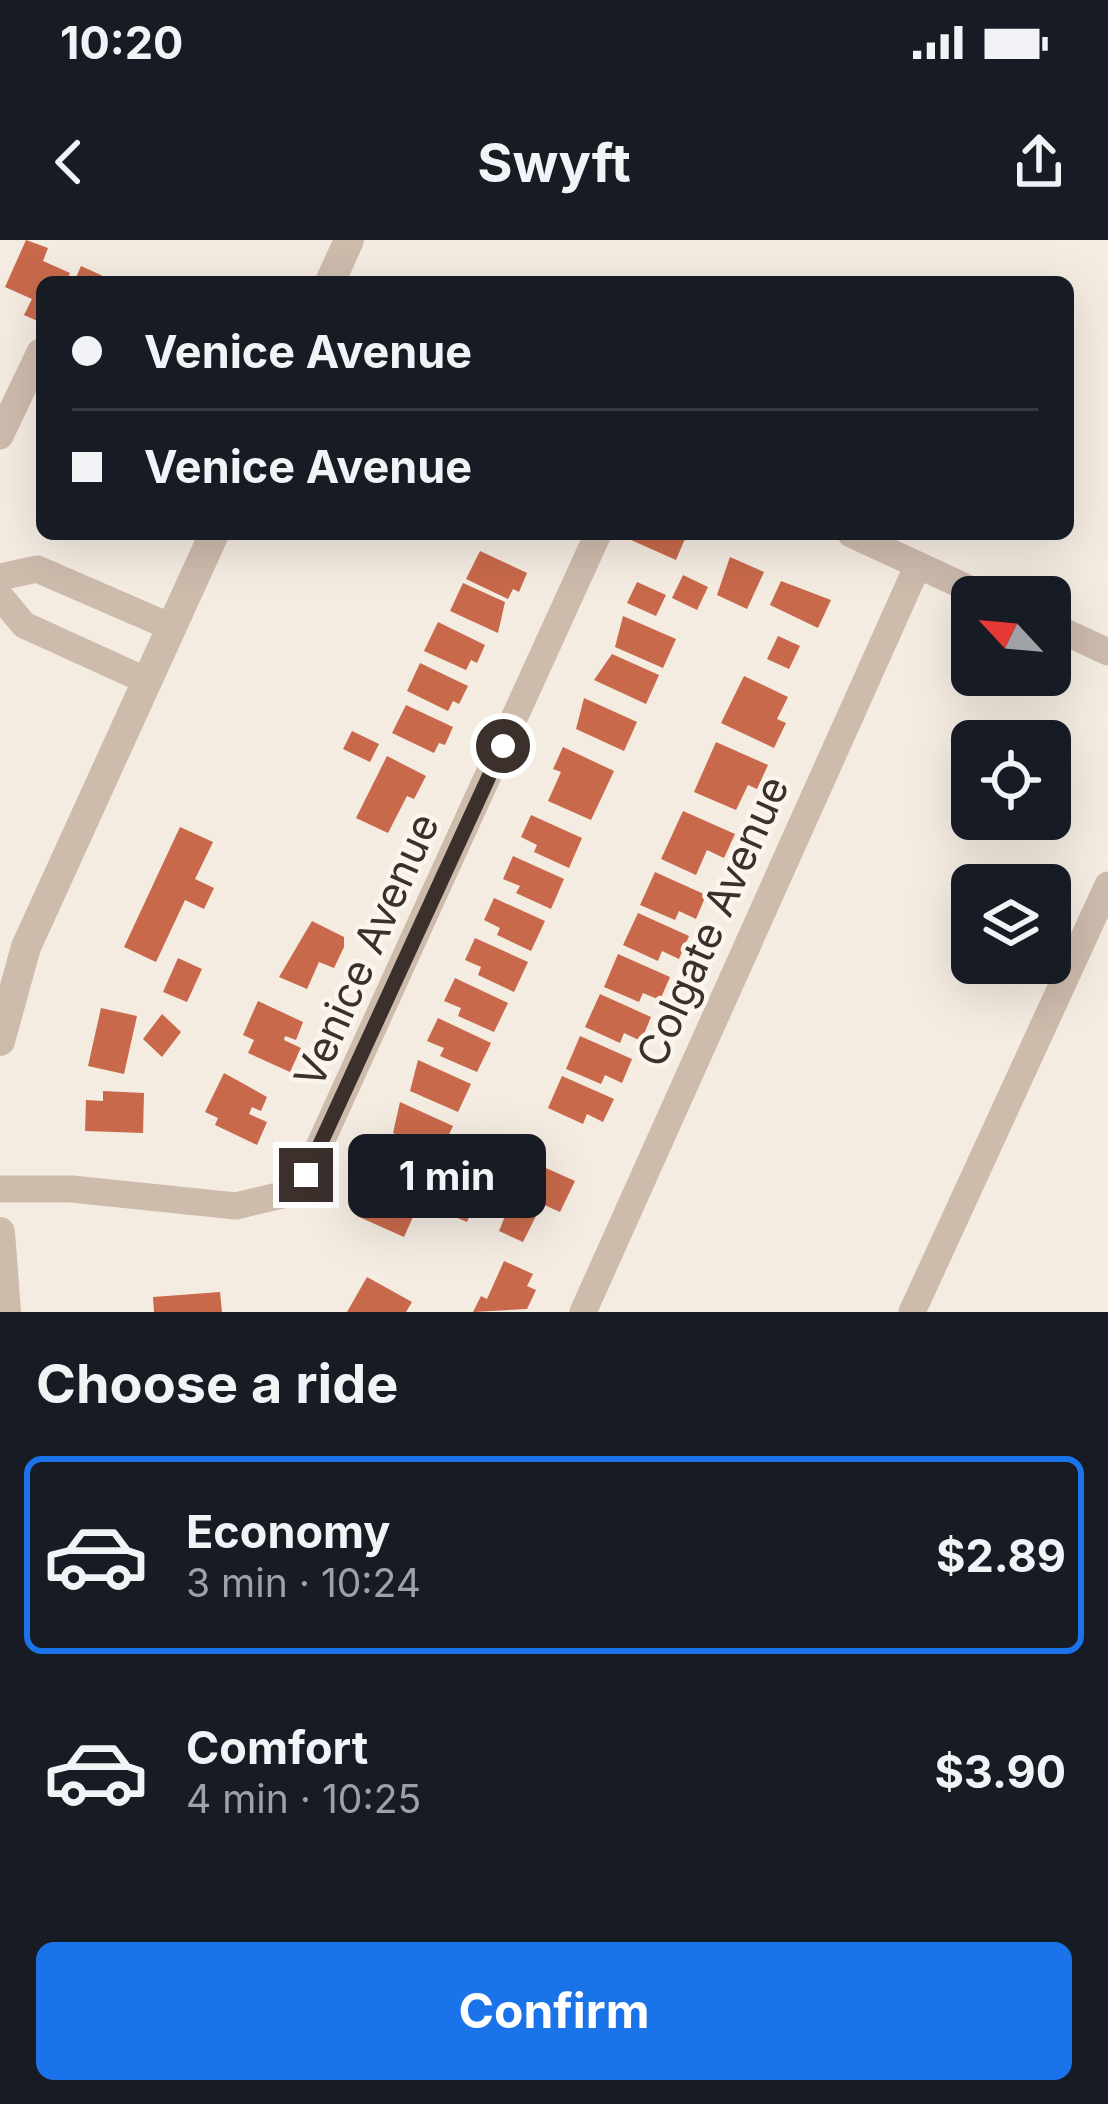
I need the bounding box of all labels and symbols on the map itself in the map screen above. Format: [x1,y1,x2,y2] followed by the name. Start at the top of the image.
[951,576,1071,696] north arrow
[476,719,530,773] route start
[625,768,799,1074] street label: Colgate Avenue
[283,805,449,1095] street label: Venice Avenue
[348,1133,546,1217] callout: 1 min
[279,1148,333,1202] route end

